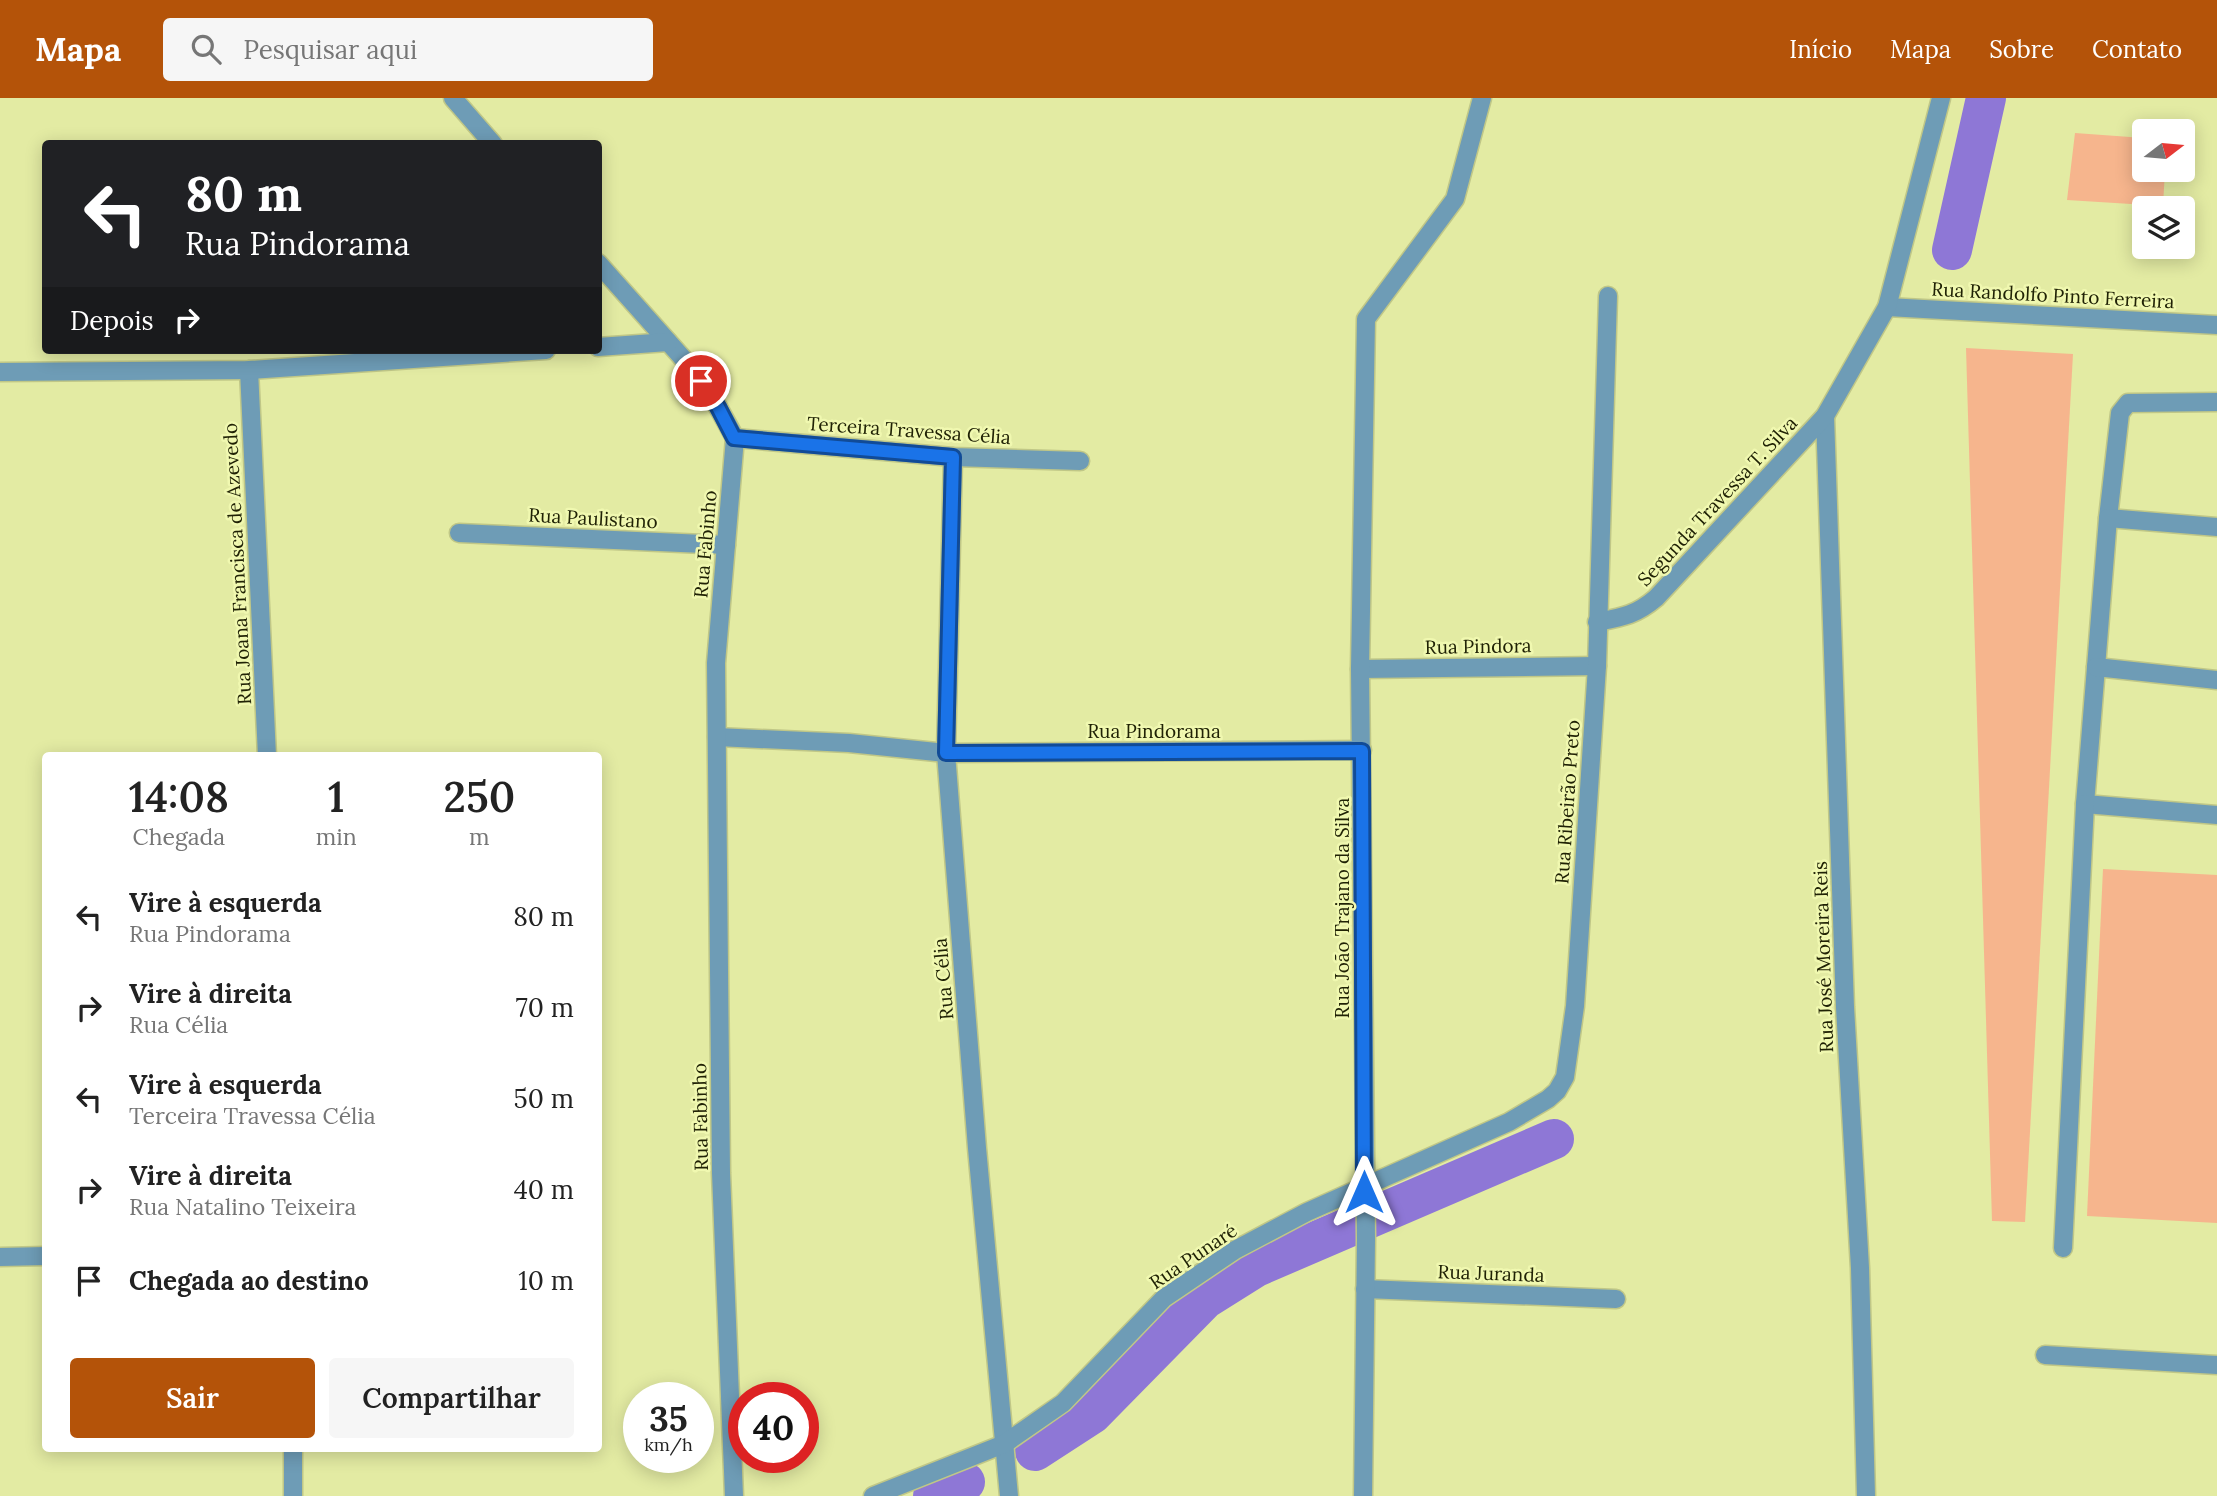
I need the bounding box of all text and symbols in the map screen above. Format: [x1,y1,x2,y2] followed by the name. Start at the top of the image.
[163,18,653,81] search box
[35,28,121,70] text: Mapa
[187,30,225,68] icon: search
[243,33,417,66] text: Pesquisar aqui
[1789,34,1852,65] text: Início
[1890,34,1951,65] text: Mapa
[1989,34,2054,65] text: Sobre
[2092,34,2182,65] text: Contato
[2132,119,2194,182] north arrow
[2132,119,2195,259] map controls
[185,162,302,224] text: 80 m
[70,168,161,259] icon: left
[2132,196,2195,259] button: layers
[185,223,410,264] text: Rua Pindorama
[1931,277,2175,313] street label: Rua Randolfo Pinto Ferreira
[168,301,206,339] icon: right
[70,304,154,337] text: Depois
[671,351,731,411] pin
[682,362,720,400] icon: arrive
[807,411,1012,449] street label: Terceira Travessa Célia
[1632,411,1802,591] street label: Segunda Travessa T. Silva
[218,422,256,706] street label: Rua Joana Francisca de Azevedo
[688,489,722,599] street label: Rua Fabinho
[528,503,658,533] street label: Rua Paulistano
[1424,633,1532,659] street label: Rua Pindora
[1087,719,1221,743] street label: Rua Pindorama
[1549,719,1585,885] street label: Rua Ribeirão Preto
[129,770,229,824] text: 14:08
[328,770,345,824] text: 1
[444,770,515,824] text: 250
[1330,797,1354,1018] street label: Rua João Trajano da Silva
[133,822,225,851] text: Chegada
[316,822,357,851] text: min
[469,822,490,851] text: m
[1808,861,1838,1053] street label: Rua José Moreira Reis
[129,886,322,919] text: Vire à esquerda
[70,898,108,936] icon: left
[513,900,574,933] text: 80 m
[129,919,291,948] text: Rua Pindorama
[927,937,959,1021] street label: Rua Célia
[129,977,292,1010] text: Vire à direita
[70,989,108,1027] icon: right
[516,991,574,1024] text: 70 m
[129,1010,228,1039] text: Rua Célia
[687,1063,713,1171] street label: Rua Fabinho
[129,1068,322,1101] text: Vire à esquerda
[70,1080,108,1118] icon: left
[514,1082,574,1115] text: 50 m
[129,1101,376,1130] text: Terceira Travessa Célia
[1327,1155,1401,1229] position arrow
[129,1159,292,1192] text: Vire à direita
[70,1171,108,1209] icon: right
[514,1173,574,1206] text: 40 m
[129,1192,356,1221] text: Rua Natalino Teixeira
[1145,1218,1241,1294] street label: Rua Punaré
[1437,1259,1545,1287] street label: Rua Juranda
[70,1262,108,1300] icon: arrive
[129,1264,369,1297] text: Chegada ao destino
[518,1264,574,1297] text: 10 m
[70,1358,315,1438] button: Sair
[329,1358,574,1438] button: Compartilhar
[728,1382,819,1473] speed limit sign: 40
[649,1396,688,1441] text: 35
[644,1433,693,1456] text: km/h

